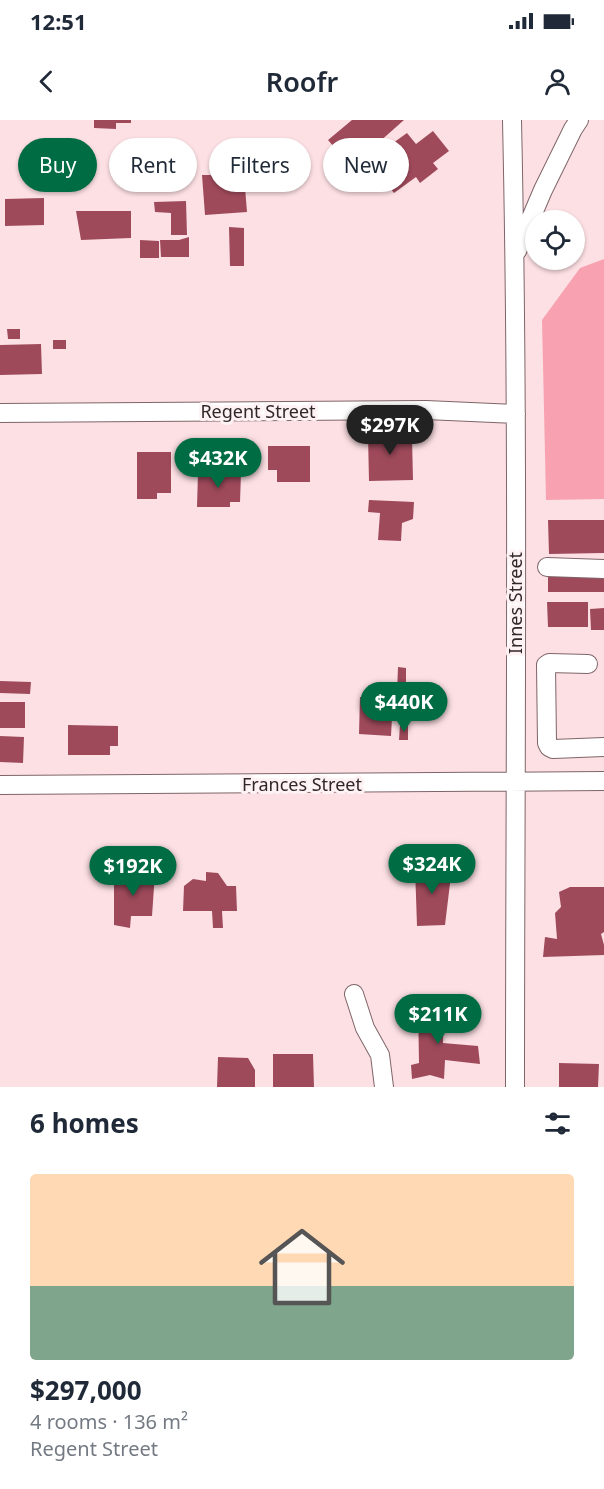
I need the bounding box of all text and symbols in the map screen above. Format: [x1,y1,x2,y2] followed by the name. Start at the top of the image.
[30,6,87,36] text: 12:51
[266,63,338,100] text: Roofr
[30,65,63,98] icon: back
[541,65,574,98] icon: person
[18,138,97,192] chip: Buy
[109,138,197,192] chip: Rent
[209,138,311,192] chip: Filters
[323,138,409,192] chip: New
[525,210,585,270] map controls
[525,210,585,270] button: locate
[200,399,316,423] street label: Regent Street
[348,405,432,456] pin: $297K
[360,411,420,438] text: $297K
[176,438,260,489] pin: $432K
[188,444,248,471] text: $432K
[503,551,527,654] street label: Innes Street
[362,682,446,733] pin: $440K
[374,688,434,715] text: $440K
[242,772,362,796] street label: Frances Street
[390,844,474,895] pin: $324K
[91,846,175,897] pin: $192K
[402,850,462,877] text: $324K
[103,852,163,879] text: $192K
[396,994,480,1045] pin: $211K
[408,1000,468,1027] text: $211K
[30,1105,139,1141] text: 6 homes
[541,1107,574,1140] icon: filters
[248,1213,356,1321] icon: home
[30,1372,142,1408] text: $297,000
[30,1408,188,1435] text: 4 rooms · 136 m²
[30,1435,158,1462] text: Regent Street

